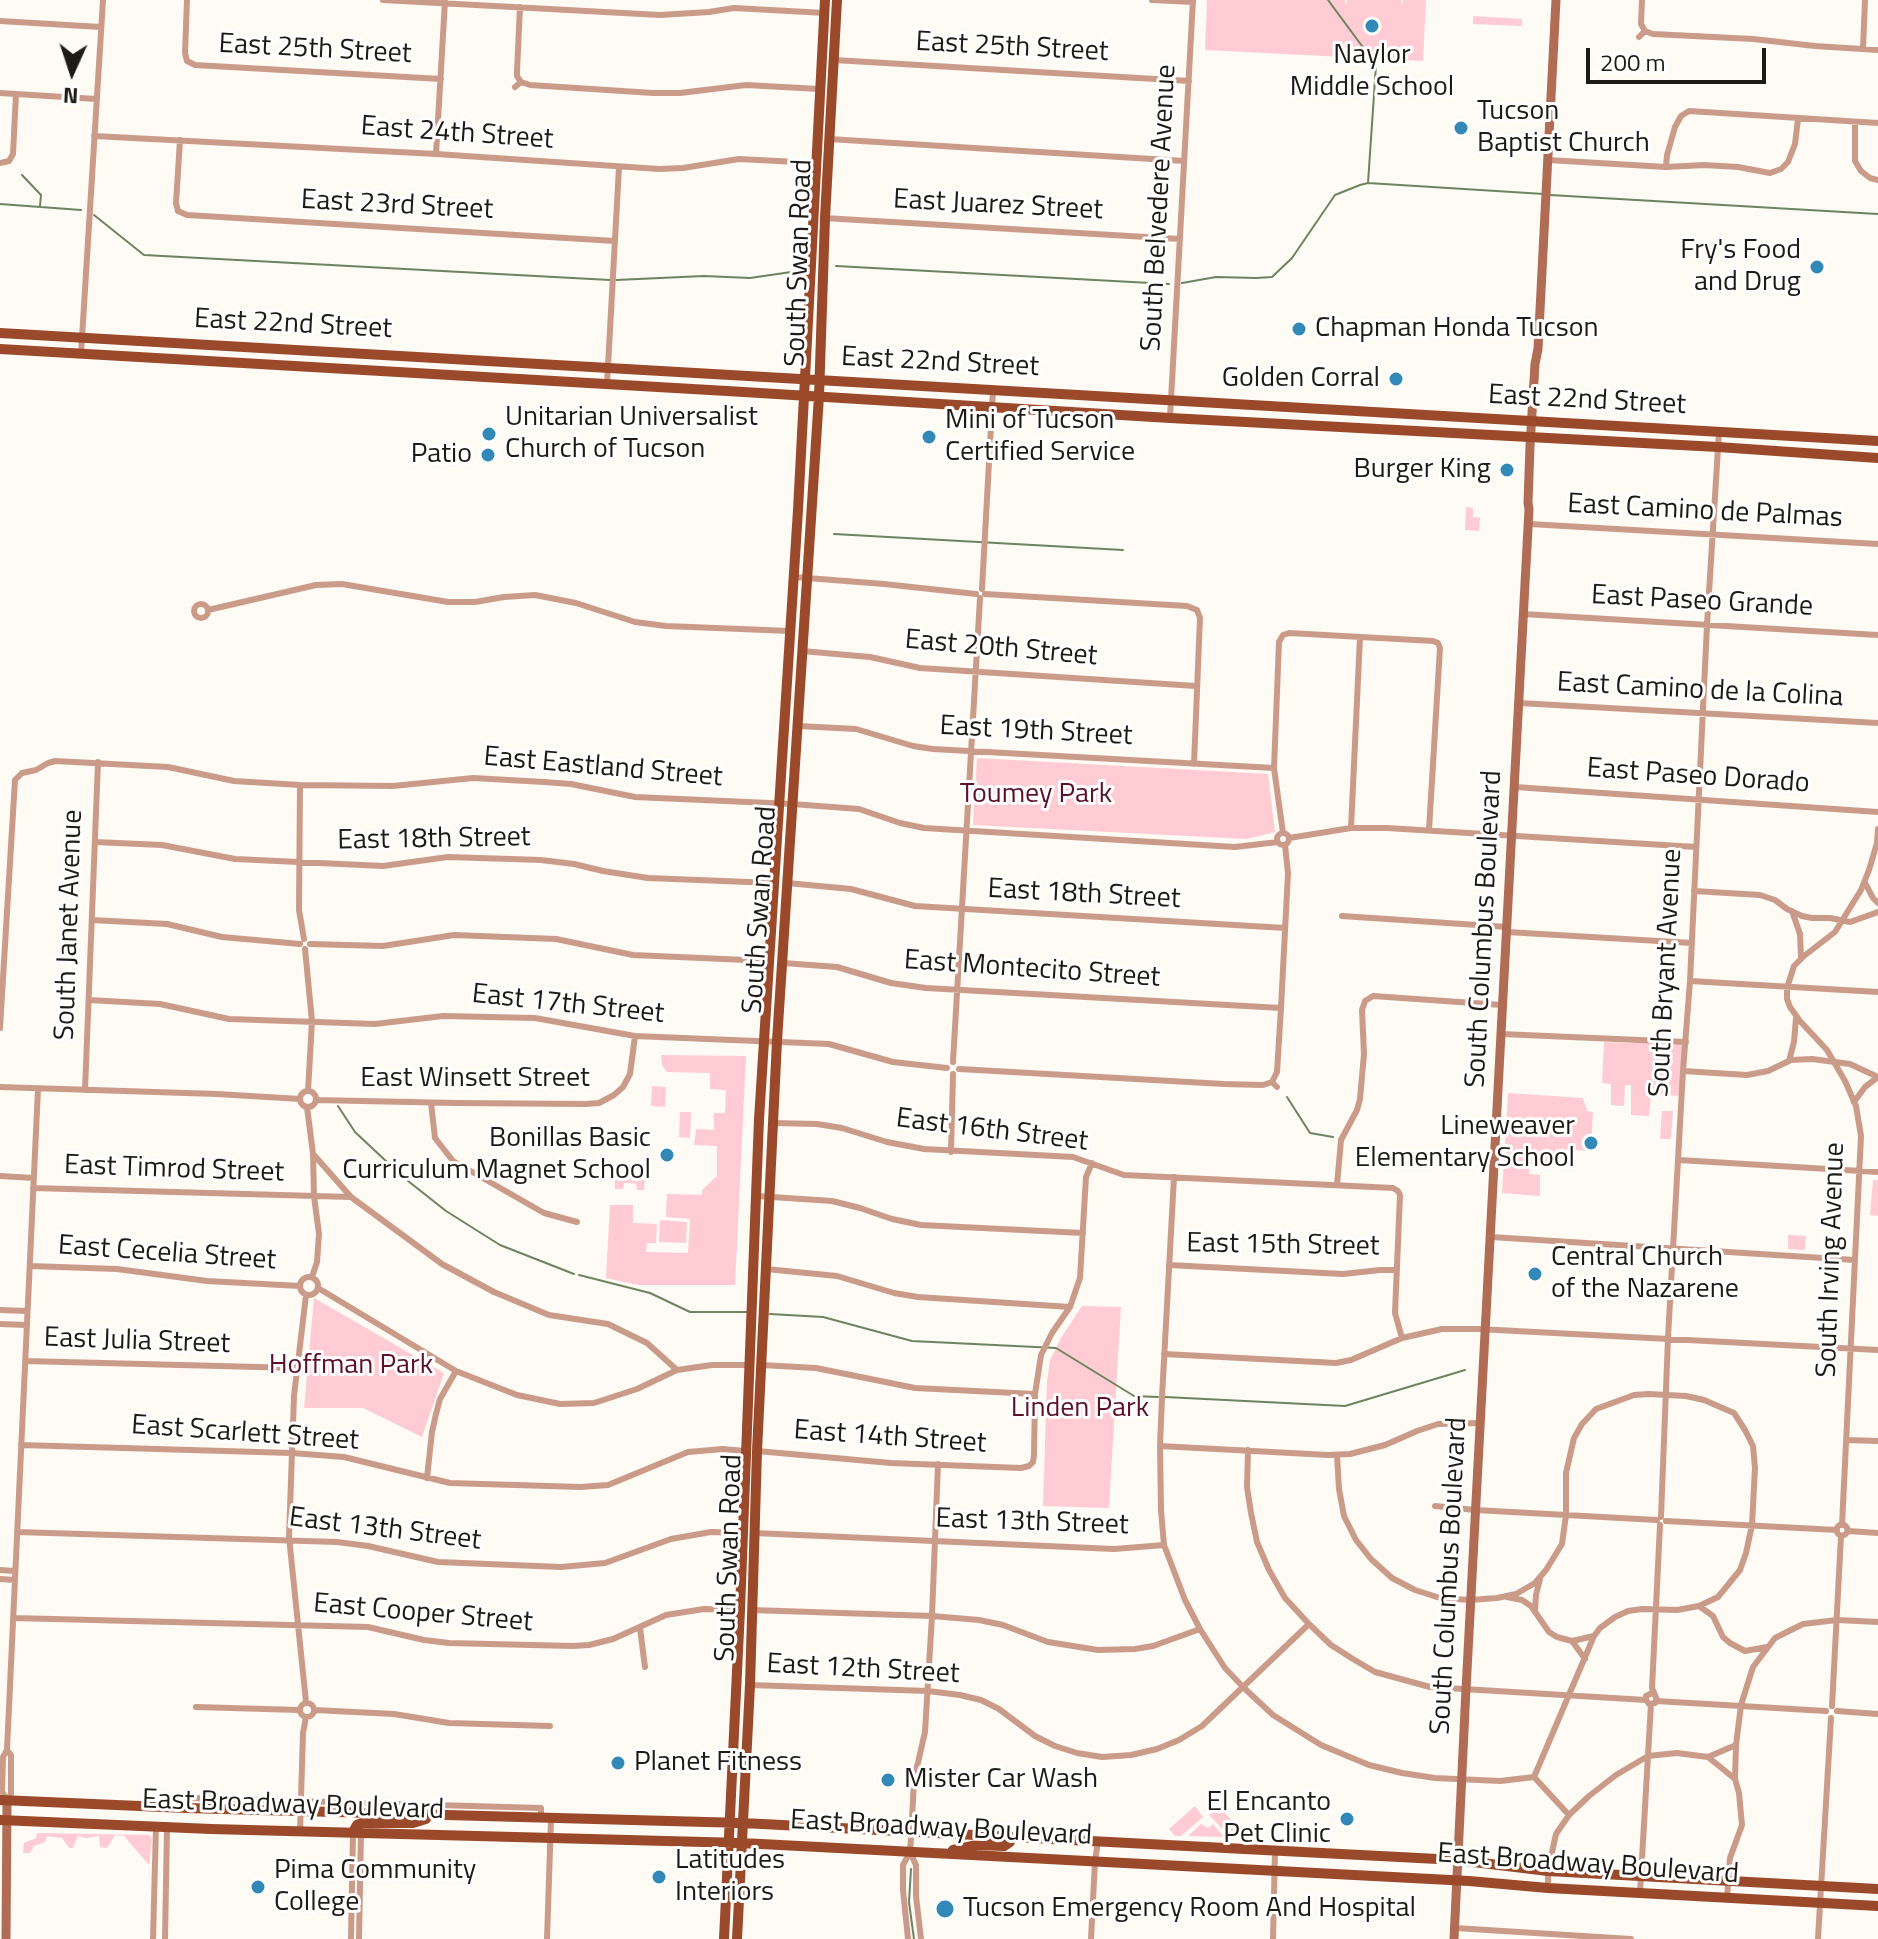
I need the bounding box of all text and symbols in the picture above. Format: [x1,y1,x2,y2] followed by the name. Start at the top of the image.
[1363,17,1381,35] marker: Naylor Middle School
[915,26,1109,70] street label: East 25th Street
[218,28,412,72] street label: East 25th Street
[32,32,112,112] north arrow
[1590,32,1770,82] scale bar
[1290,39,1454,105] place label: Naylor Middle School
[1600,44,1666,80] text: 200 m
[1136,64,1184,352] street label: South Belvedere Avenue
[62,79,79,113] text: N
[1477,95,1650,161] place label: Tucson Baptist Church
[360,111,554,157] street label: East 24th Street
[1452,119,1470,137] marker: Tucson Baptist Church
[780,159,820,367] street label: South Swan Road
[300,184,494,228] street label: East 23rd Street
[892,184,1104,228] street label: East Juarez Street
[1680,234,1801,300] place label: Fry's Food and Drug
[1808,258,1826,276] marker: Fry's Food and Drug
[193,303,393,347] street label: East 22nd Street
[1315,312,1598,346] place label: Chapman Honda Tucson
[1290,320,1308,338] marker: Chapman Honda Tucson
[840,341,1040,385] street label: East 22nd Street
[1222,362,1380,396] place label: Golden Corral
[1387,370,1405,388] marker: Golden Corral
[1487,379,1687,423] street label: East 22nd Street
[505,401,758,467] place label: Unitarian Universalist Church of Tucson
[945,404,1135,470] place label: Mini of Tucson Certified Service
[480,425,498,443] marker: Unitarian Universalist Church of Tucson
[920,428,938,446] marker: Mini of Tucson Certified Service
[411,438,472,472] place label: Patio
[479,446,497,464] marker: Patio
[1354,453,1491,487] place label: Burger King
[1498,461,1516,479] marker: Burger King
[1566,488,1844,536] street label: East Camino de Palmas
[1590,579,1814,625] street label: East Paseo Grande
[903,624,1099,674] street label: East 20th Street
[1556,667,1844,715] street label: East Camino de la Colina
[939,710,1133,754] street label: East 19th Street
[482,741,724,795] street label: East Eastland Street
[1585,752,1811,802] street label: East Paseo Dorado
[1460,769,1510,1089] street label: South Columbus Boulevard
[960,778,1112,812] park label: Toumey Park
[737,805,785,1015] street label: South Swan Road
[49,809,91,1041] street label: South Janet Avenue
[337,822,531,858] street label: East 18th Street
[1644,848,1690,1098] street label: South Bryant Avenue
[987,873,1181,917] street label: East 18th Street
[903,944,1161,996] street label: East Montecito Street
[470,978,666,1032] street label: East 17th Street
[360,1062,590,1096] street label: East Winsett Street
[894,1103,1090,1159] street label: East 16th Street
[1355,1110,1575,1176] place label: Lineweaver Elementary School
[342,1122,651,1188] place label: Bonillas Basic Curriculum Magnet School
[1582,1134,1600,1152] marker: Lineweaver Elementary School
[1811,1142,1853,1378] street label: South Irving Avenue
[658,1146,676,1164] marker: Bonillas Basic Curriculum Magnet School
[63,1149,285,1191] street label: East Timrod Street
[1186,1228,1380,1264] street label: East 15th Street
[57,1230,277,1278] street label: East Cecelia Street
[1551,1241,1739,1307] place label: Central Church of the Nazarene
[1526,1265,1544,1283] marker: Central Church of the Nazarene
[43,1322,231,1362] street label: East Julia Street
[269,1349,433,1383] park label: Hoffman Park
[1011,1392,1149,1426] park label: Linden Park
[130,1409,360,1459] street label: East Scarlett Street
[793,1415,987,1461] street label: East 14th Street
[1425,1416,1475,1736] street label: South Columbus Boulevard
[710,1454,750,1662] street label: South Swan Road
[287,1502,483,1558] street label: East 13th Street
[935,1503,1129,1543] street label: East 13th Street
[312,1588,534,1640] street label: East Cooper Street
[766,1648,960,1692] street label: East 12th Street
[634,1746,802,1780] place label: Planet Fitness
[609,1754,627,1772] marker: Planet Fitness
[904,1763,1098,1797] place label: Mister Car Wash
[879,1771,897,1789] marker: Mister Car Wash
[141,1784,445,1828] street label: East Broadway Boulevard
[1207,1786,1331,1852] place label: El Encanto Pet Clinic
[789,1804,1093,1854] street label: East Broadway Boulevard
[1338,1810,1356,1828] marker: El Encanto Pet Clinic
[1436,1838,1740,1892] street label: East Broadway Boulevard
[675,1844,785,1910] place label: Latitudes Interiors
[274,1854,476,1920] place label: Pima Community College
[650,1868,668,1886] marker: Latitudes Interiors
[249,1878,267,1896] marker: Pima Community College
[963,1892,1416,1926] place label: Tucson Emergency Room And Hospital
[934,1898,956,1920] marker: Tucson Emergency Room And Hospital

